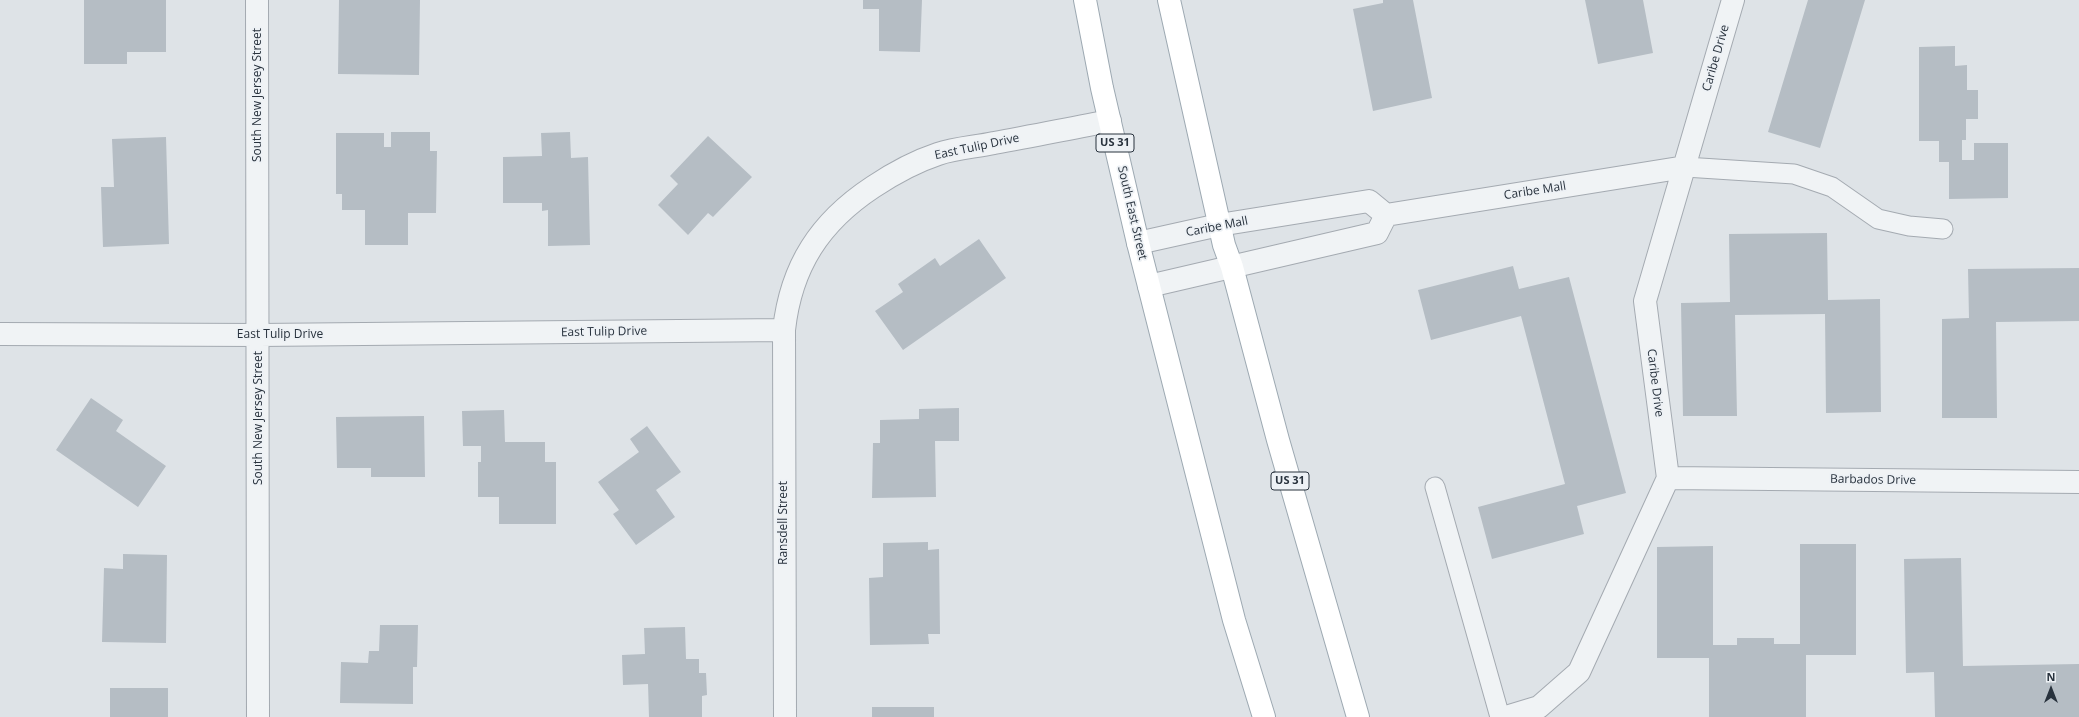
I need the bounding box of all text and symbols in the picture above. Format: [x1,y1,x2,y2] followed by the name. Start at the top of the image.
[1700,23,1732,93] street label: Caribe Drive
[251,28,265,162] street label: South New Jersey Street
[933,131,1021,163] street label: East Tulip Drive
[1096,134,1134,152] road number: US 31
[1114,165,1150,261] street label: South East Street
[1503,179,1567,203] street label: Caribe Mall
[1185,214,1249,240] street label: Caribe Mall
[561,324,647,340] street label: East Tulip Drive
[237,328,323,342] street label: East Tulip Drive
[1644,348,1666,418] street label: Caribe Drive
[252,351,266,485] street label: South New Jersey Street
[1271,472,1309,490] road number: US 31
[1830,472,1916,488] street label: Barbados Drive
[777,481,791,565] street label: Ransdell Street
[2031,669,2071,709] north arrow
[2047,669,2055,684] text: N

